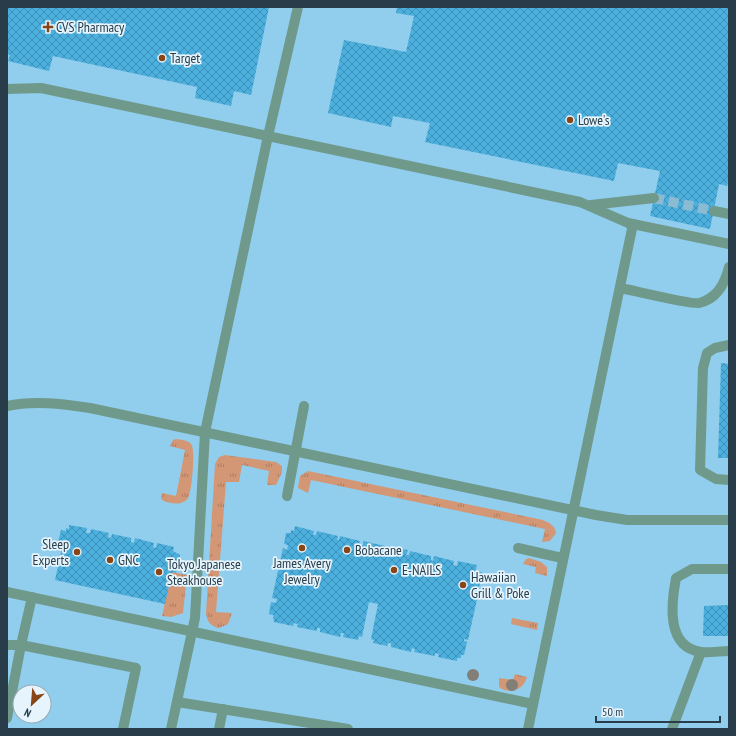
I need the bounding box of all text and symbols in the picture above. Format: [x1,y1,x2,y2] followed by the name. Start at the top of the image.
[56,18,125,36] place label: CVS Pharmacy
[43,22,53,32] marker: CVS Pharmacy
[170,49,200,67] place label: Target
[157,53,167,63] marker: Target
[578,111,610,129] place label: Lowe's
[565,115,575,125] marker: Lowe's
[33,535,69,569] place label: Sleep Experts
[355,541,402,559] place label: Bobacane
[297,543,307,553] marker: James Avery Jewelry
[342,545,352,555] marker: Bobacane
[72,547,82,557] marker: Sleep Experts
[118,551,139,569] place label: GNC
[272,554,332,588] place label: James Avery Jewelry
[105,555,115,565] marker: GNC
[167,555,241,589] place label: Tokyo Japanese Steakhouse
[402,561,441,579] place label: E-NAILS
[389,565,399,575] marker: E-NAILS
[154,567,164,577] marker: Tokyo Japanese Steakhouse
[471,568,530,602] place label: Hawaiian Grill & Poke
[458,580,468,590] marker: Hawaiian Grill & Poke
[12,684,52,724] north arrow
[596,698,720,724] scale bar
[602,704,623,719] text: 50 m
[22,705,33,721] text: N

